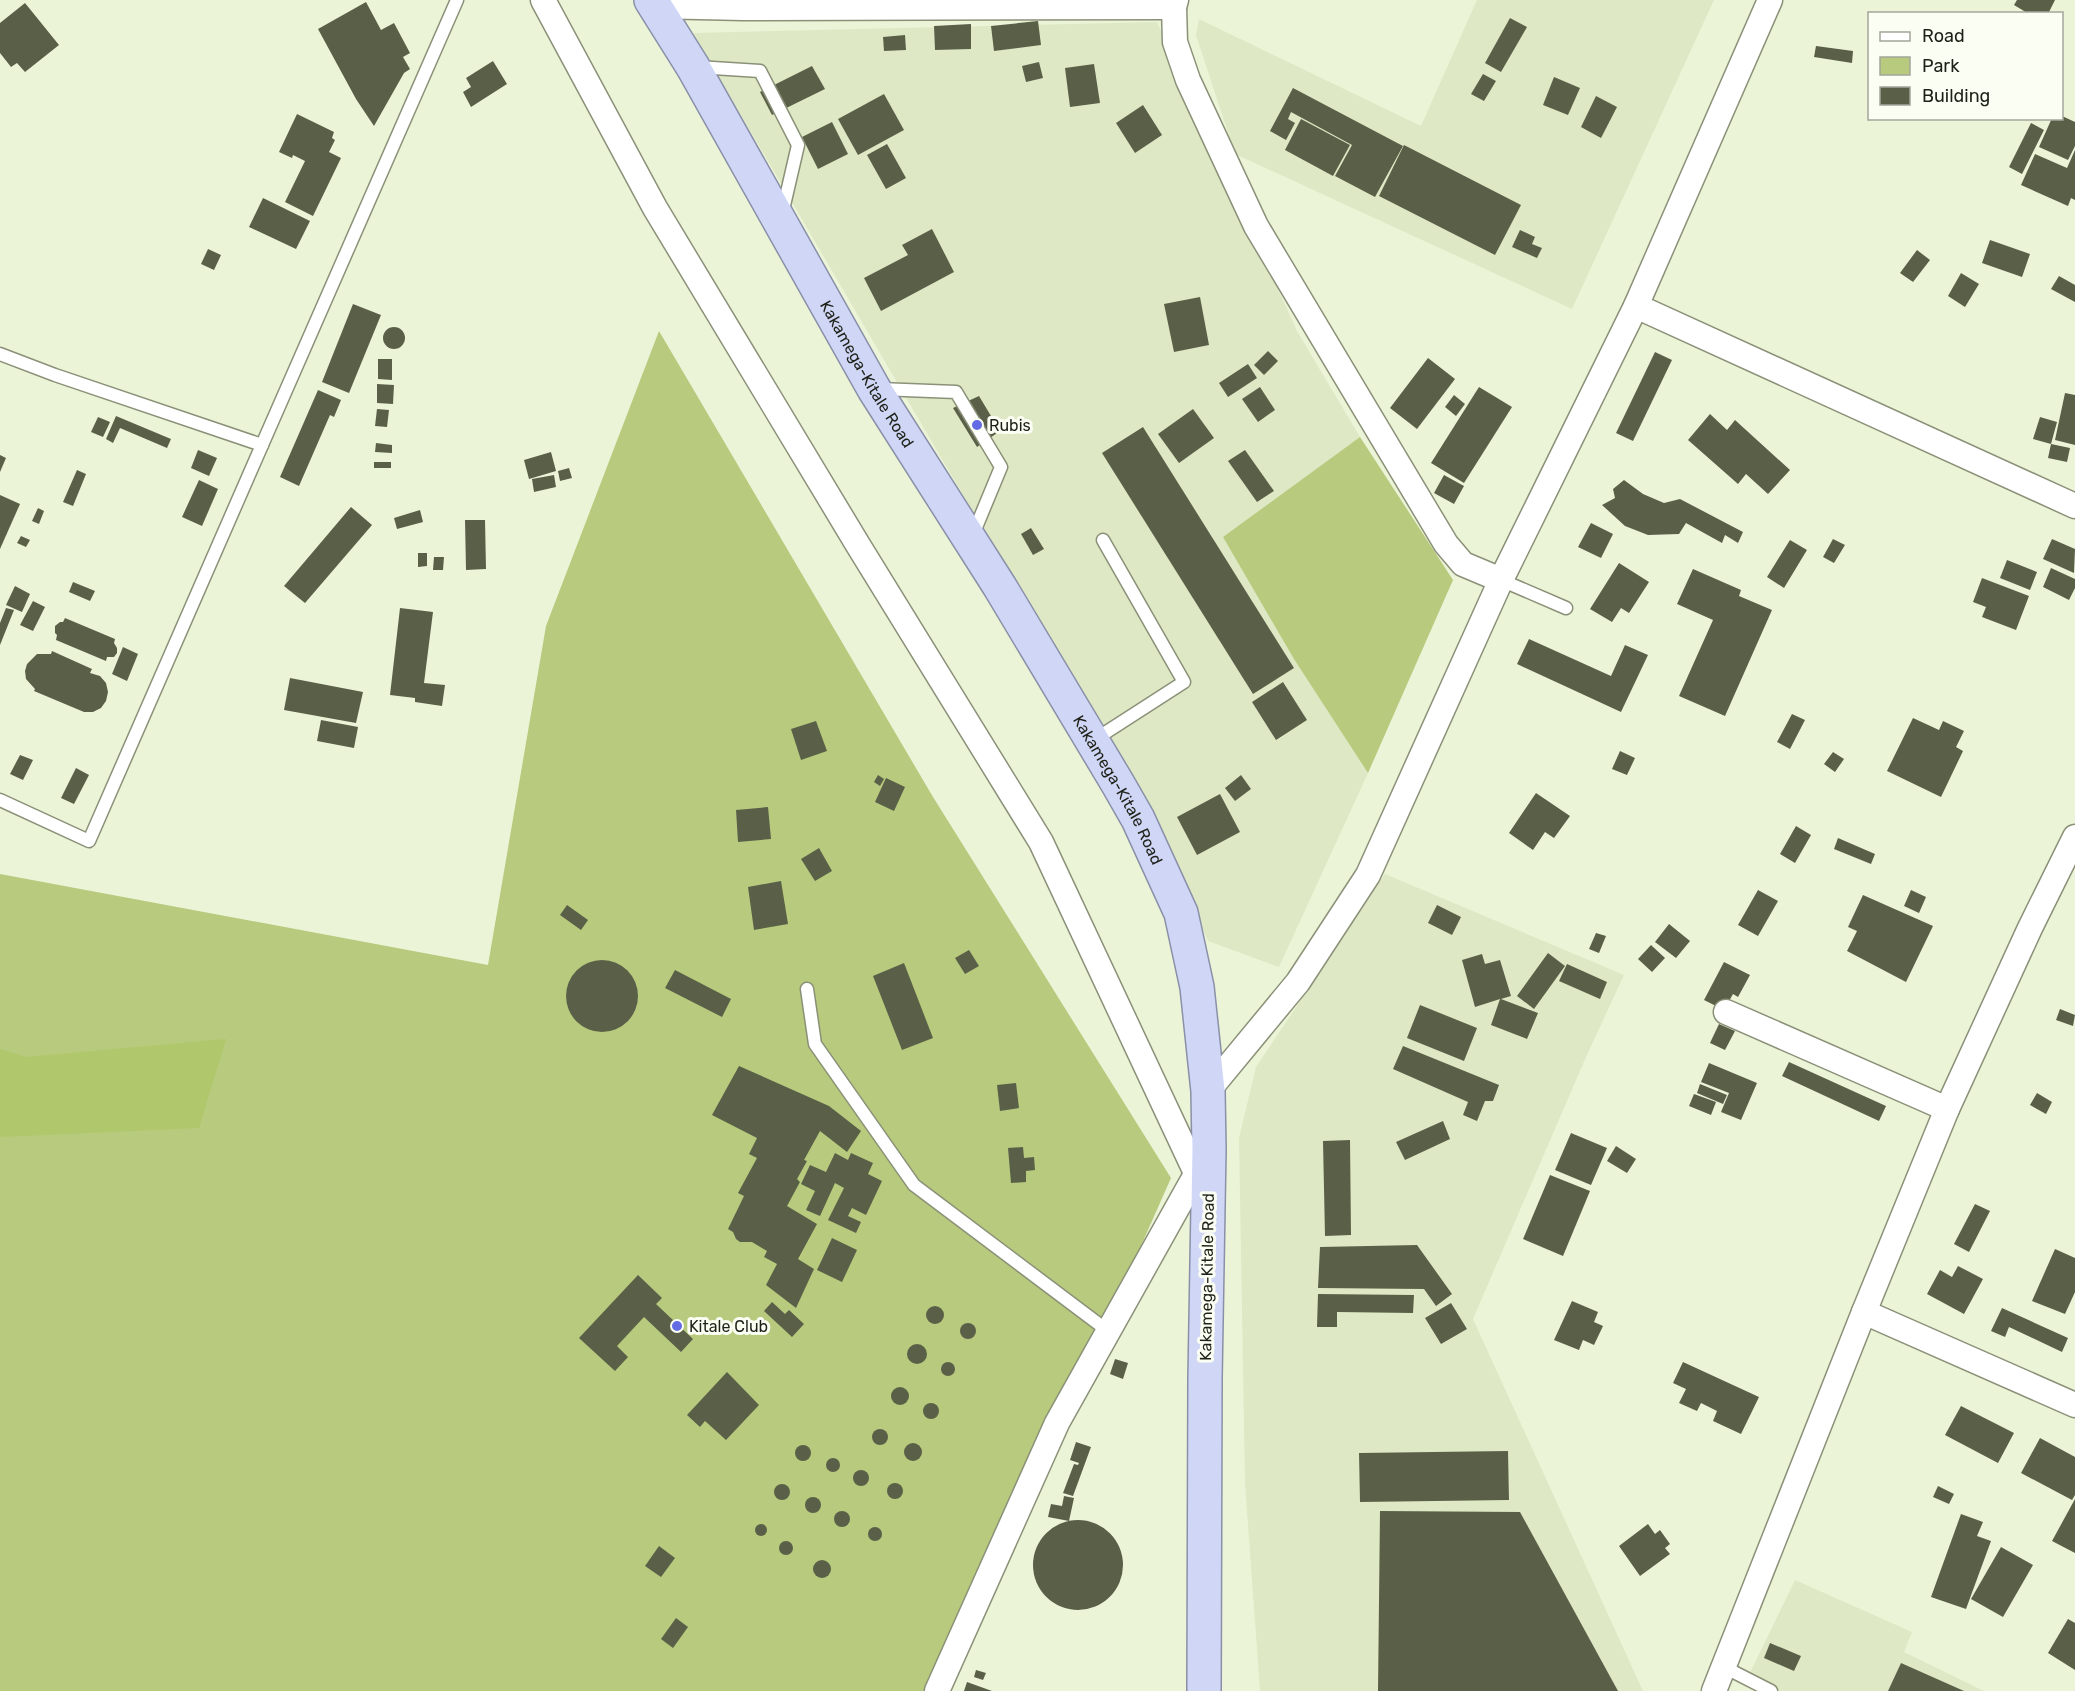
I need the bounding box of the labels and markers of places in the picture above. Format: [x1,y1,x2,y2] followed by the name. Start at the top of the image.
[989,416,1031,435] place label: Rubis
[970,418,984,432] marker: Rubis
[689,1317,768,1336] place label: Kitale Club
[670,1319,684,1333] marker: Kitale Club

